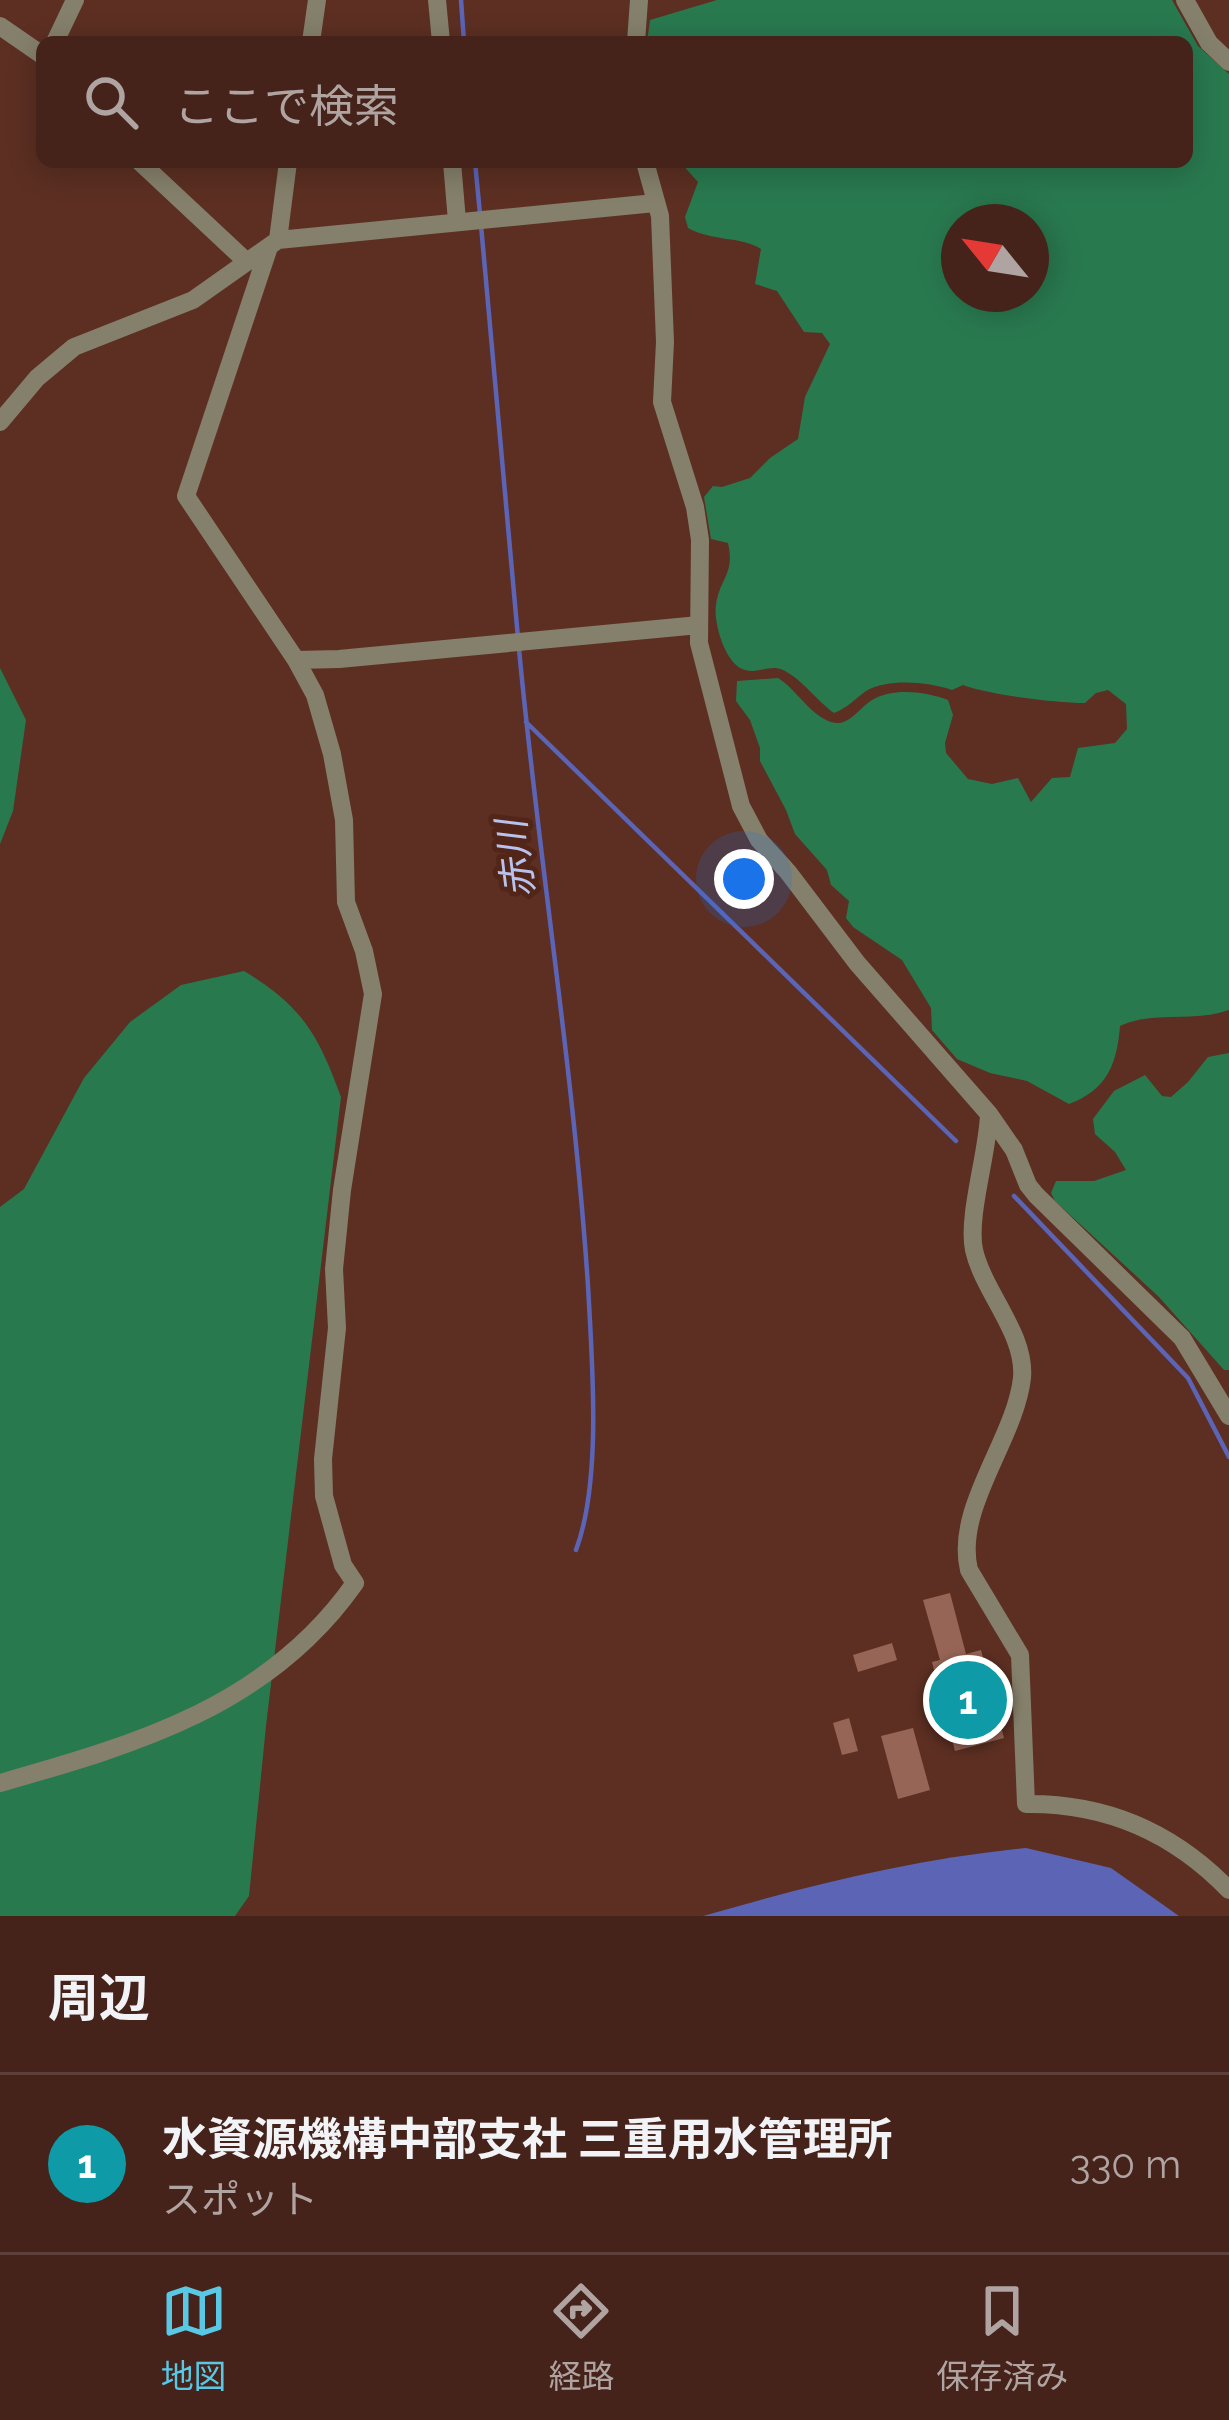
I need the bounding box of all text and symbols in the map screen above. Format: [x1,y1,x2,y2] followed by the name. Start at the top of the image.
[36,36,1193,168] search box
[78,69,144,135] icon: search
[174,80,399,133] text: ここで検索
[941,204,1049,312] north arrow
[487,814,543,901] water label: 赤川
[714,849,774,909] your location
[929,1655,1007,1745] pin: 1
[48,1968,150,2028] text: 周辺
[162,2113,893,2166] text: 水資源機構中部支社 三重用水管理所
[77,2141,97,2187] text: 1
[1070,2141,1181,2187] text: 330 m
[162,2176,318,2222] text: スポット
[161,2278,227,2398] tab: 地図
[548,2278,614,2398] tab: 経路
[936,2278,1068,2398] tab: 保存済み

